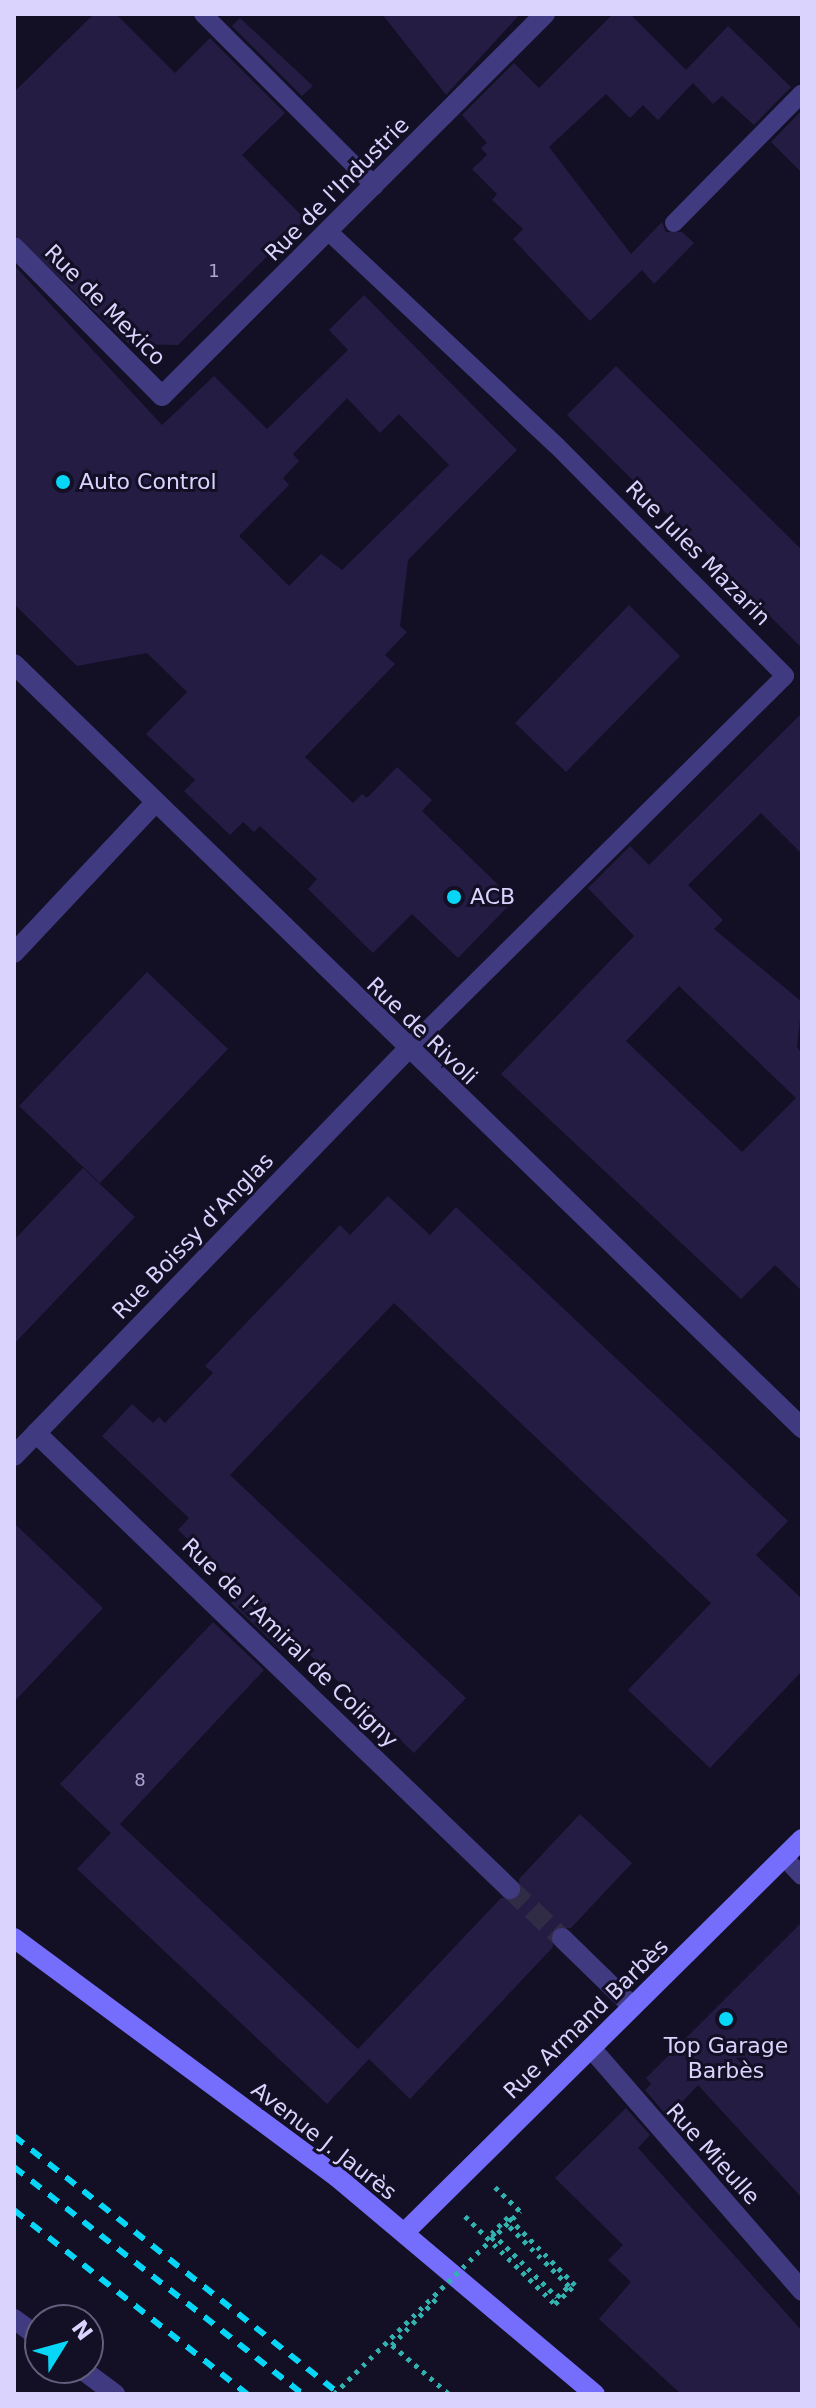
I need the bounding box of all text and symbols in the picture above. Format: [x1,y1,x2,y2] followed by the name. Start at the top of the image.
[260,112,414,266] street label: Rue de l'Industrie
[39,239,171,371] street label: Rue de Mexico
[208,260,220,282] house number: 1
[79,469,217,495] place label: Auto Control
[54,473,72,491] marker: Auto Control
[620,475,776,631] street label: Rue Jules Mazarin
[470,884,515,910] place label: ACB
[445,888,463,906] marker: ACB
[361,972,483,1090] street label: Rue de Rivoli
[107,1148,279,1324] street label: Rue Boissy d'Anglas
[176,1533,404,1753] street label: Rue de l'Amiral de Coligny
[134,1769,146,1791] house number: 8
[498,1933,674,2105] street label: Rue Armand Barbès
[717,2010,735,2028] marker: Top Garage Barbès
[664,2032,788,2084] place label: Top Garage Barbès
[246,2076,402,2206] street label: Avenue J. Jaurès
[661,2098,765,2210] street label: Rue Mieulle
[24,2304,104,2384] north arrow
[66,2316,97,2345] text: N

